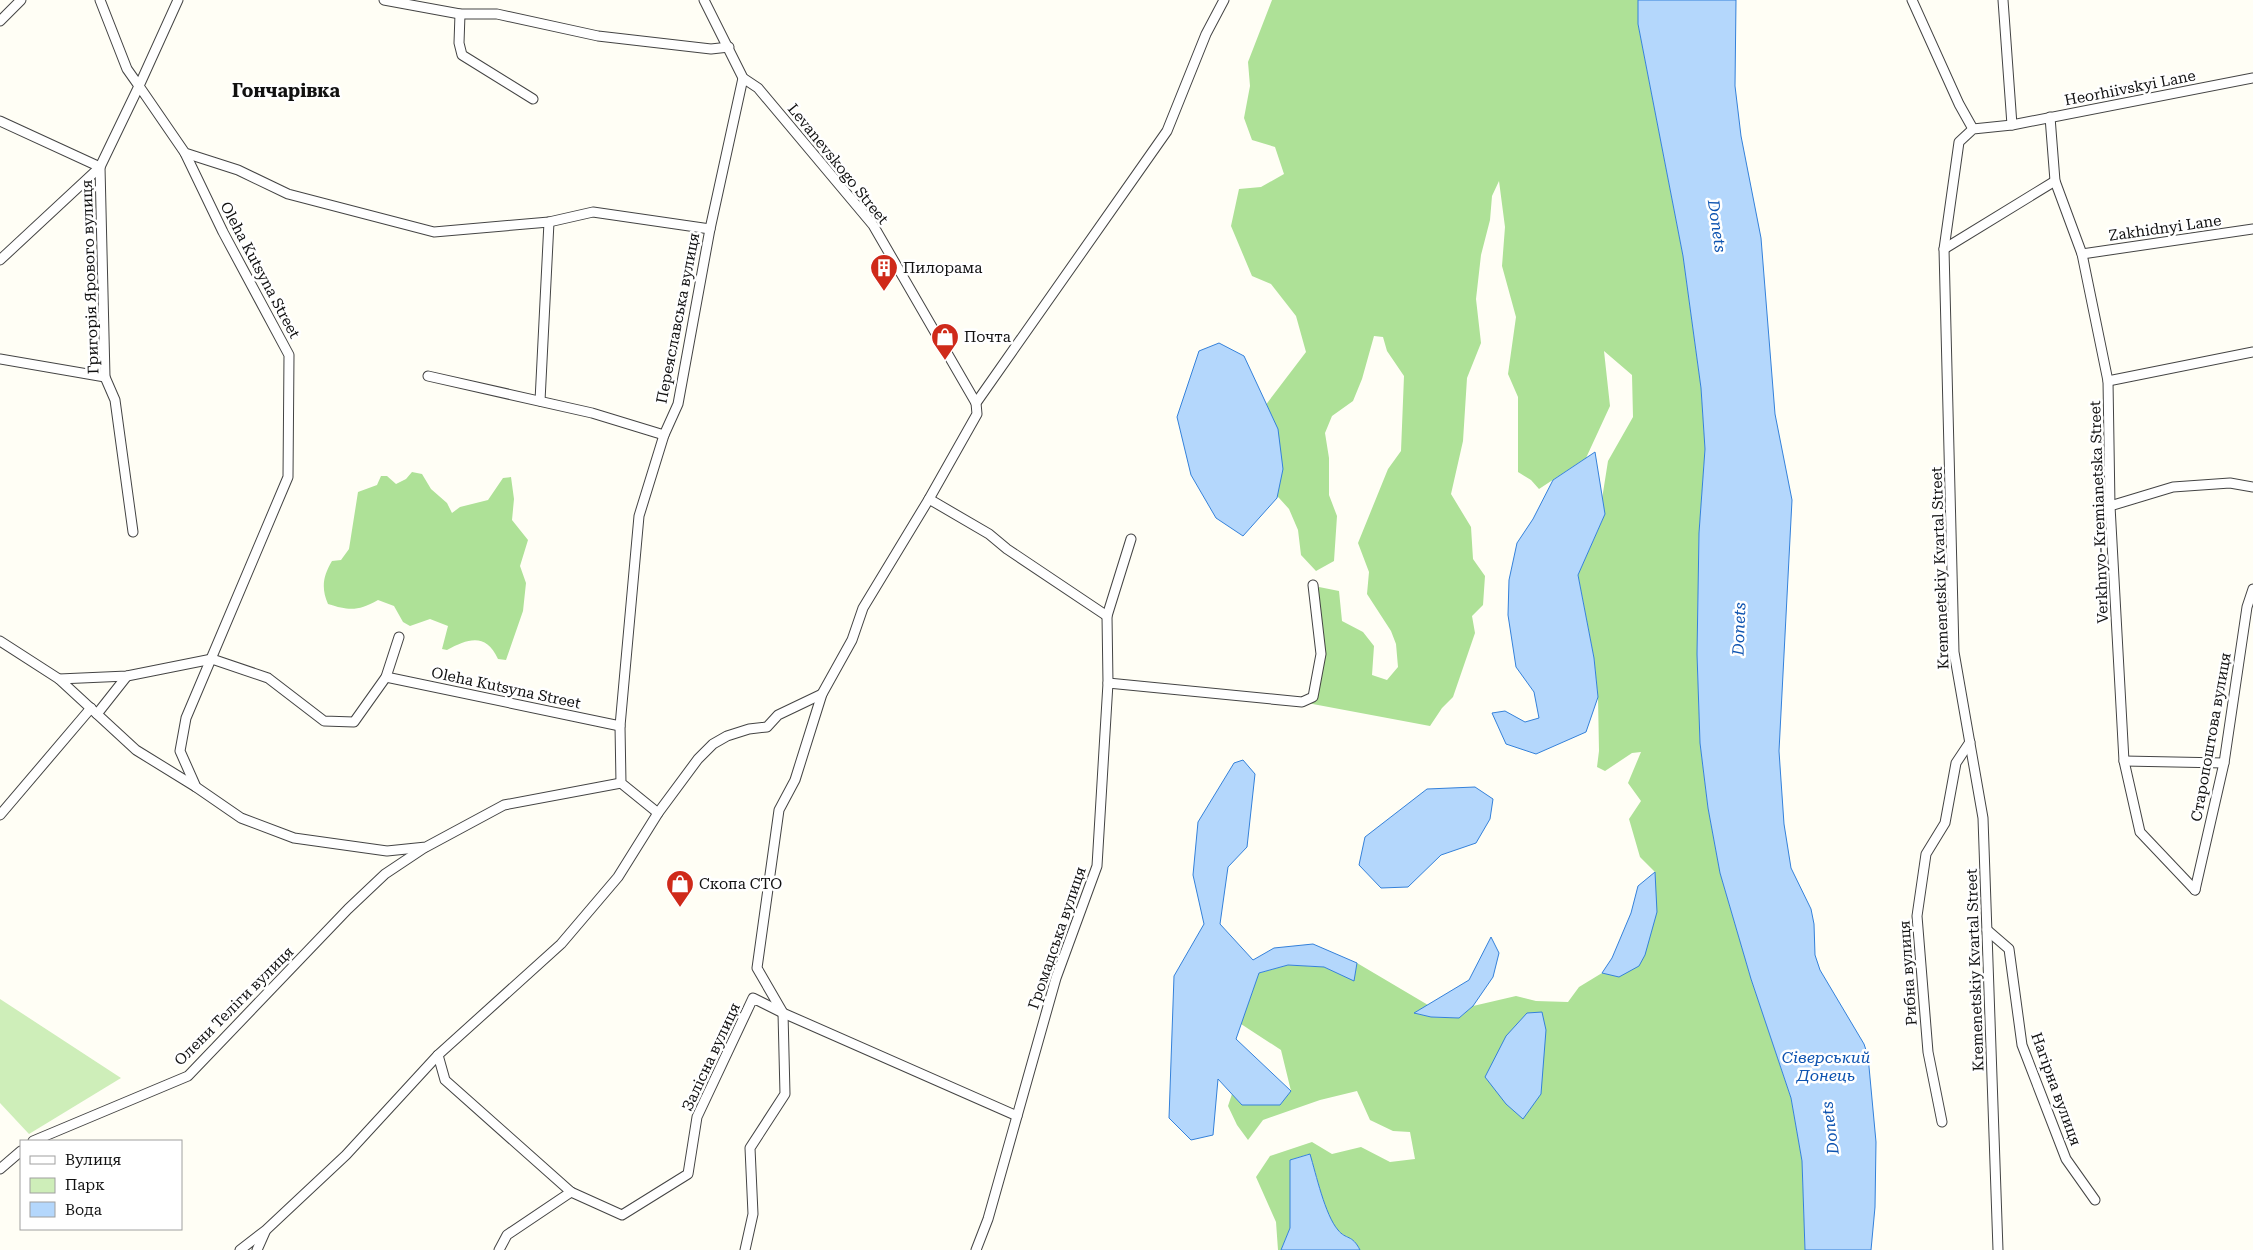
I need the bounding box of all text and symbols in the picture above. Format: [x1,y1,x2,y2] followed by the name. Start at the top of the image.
[2063,66,2197,110] street label: Heorhiivskyi Lane
[232,80,340,101] district label: Гончарівка
[784,100,892,228] street label: Levanevskogo Street
[78,179,102,375] street label: Григорія Ярового вулиця
[1704,197,1730,254] water label: Donets
[216,199,304,342] street label: Oleha Kutsyna Street
[2108,211,2222,245] street label: Zakhidnyi Lane
[653,231,703,405] street label: Переяславська вулиця
[869,253,899,292] building icon: Пилорама
[903,259,982,277] place label: Пилорама
[930,322,960,361] shop icon: Почта
[964,328,1011,346] place label: Почта
[2086,400,2112,624] street label: Verkhnyo-Kremianetska Street
[1927,466,1953,670] street label: Kremenetskiy Kvartal Street
[1729,602,1749,657] water label: Donets
[2187,651,2235,823] street label: Старопоштова вулиця
[430,663,583,713] street label: Oleha Kutsyna Street
[1024,864,1090,1012] street label: Громадська вулиця
[1962,868,1988,1072] street label: Kremenetskiy Kvartal Street
[665,869,695,908] shop icon: Скопа СТО
[699,875,782,893] place label: Скопа СТО
[1895,920,1921,1026] street label: Рибна вулиця
[171,943,297,1069] street label: Олени Теліги вулиця
[678,1000,744,1114] street label: Залісна вулиця
[2027,1030,2085,1148] street label: Нагірна вулиця
[1782,1048,1871,1085] water label: Сіверський Донець
[1817,1100,1843,1157] water label: Donets
[20,1140,182,1230] legend
[65,1151,121,1169] text: Вулиця
[65,1176,105,1194] text: Парк
[65,1201,102,1219] text: Вода

